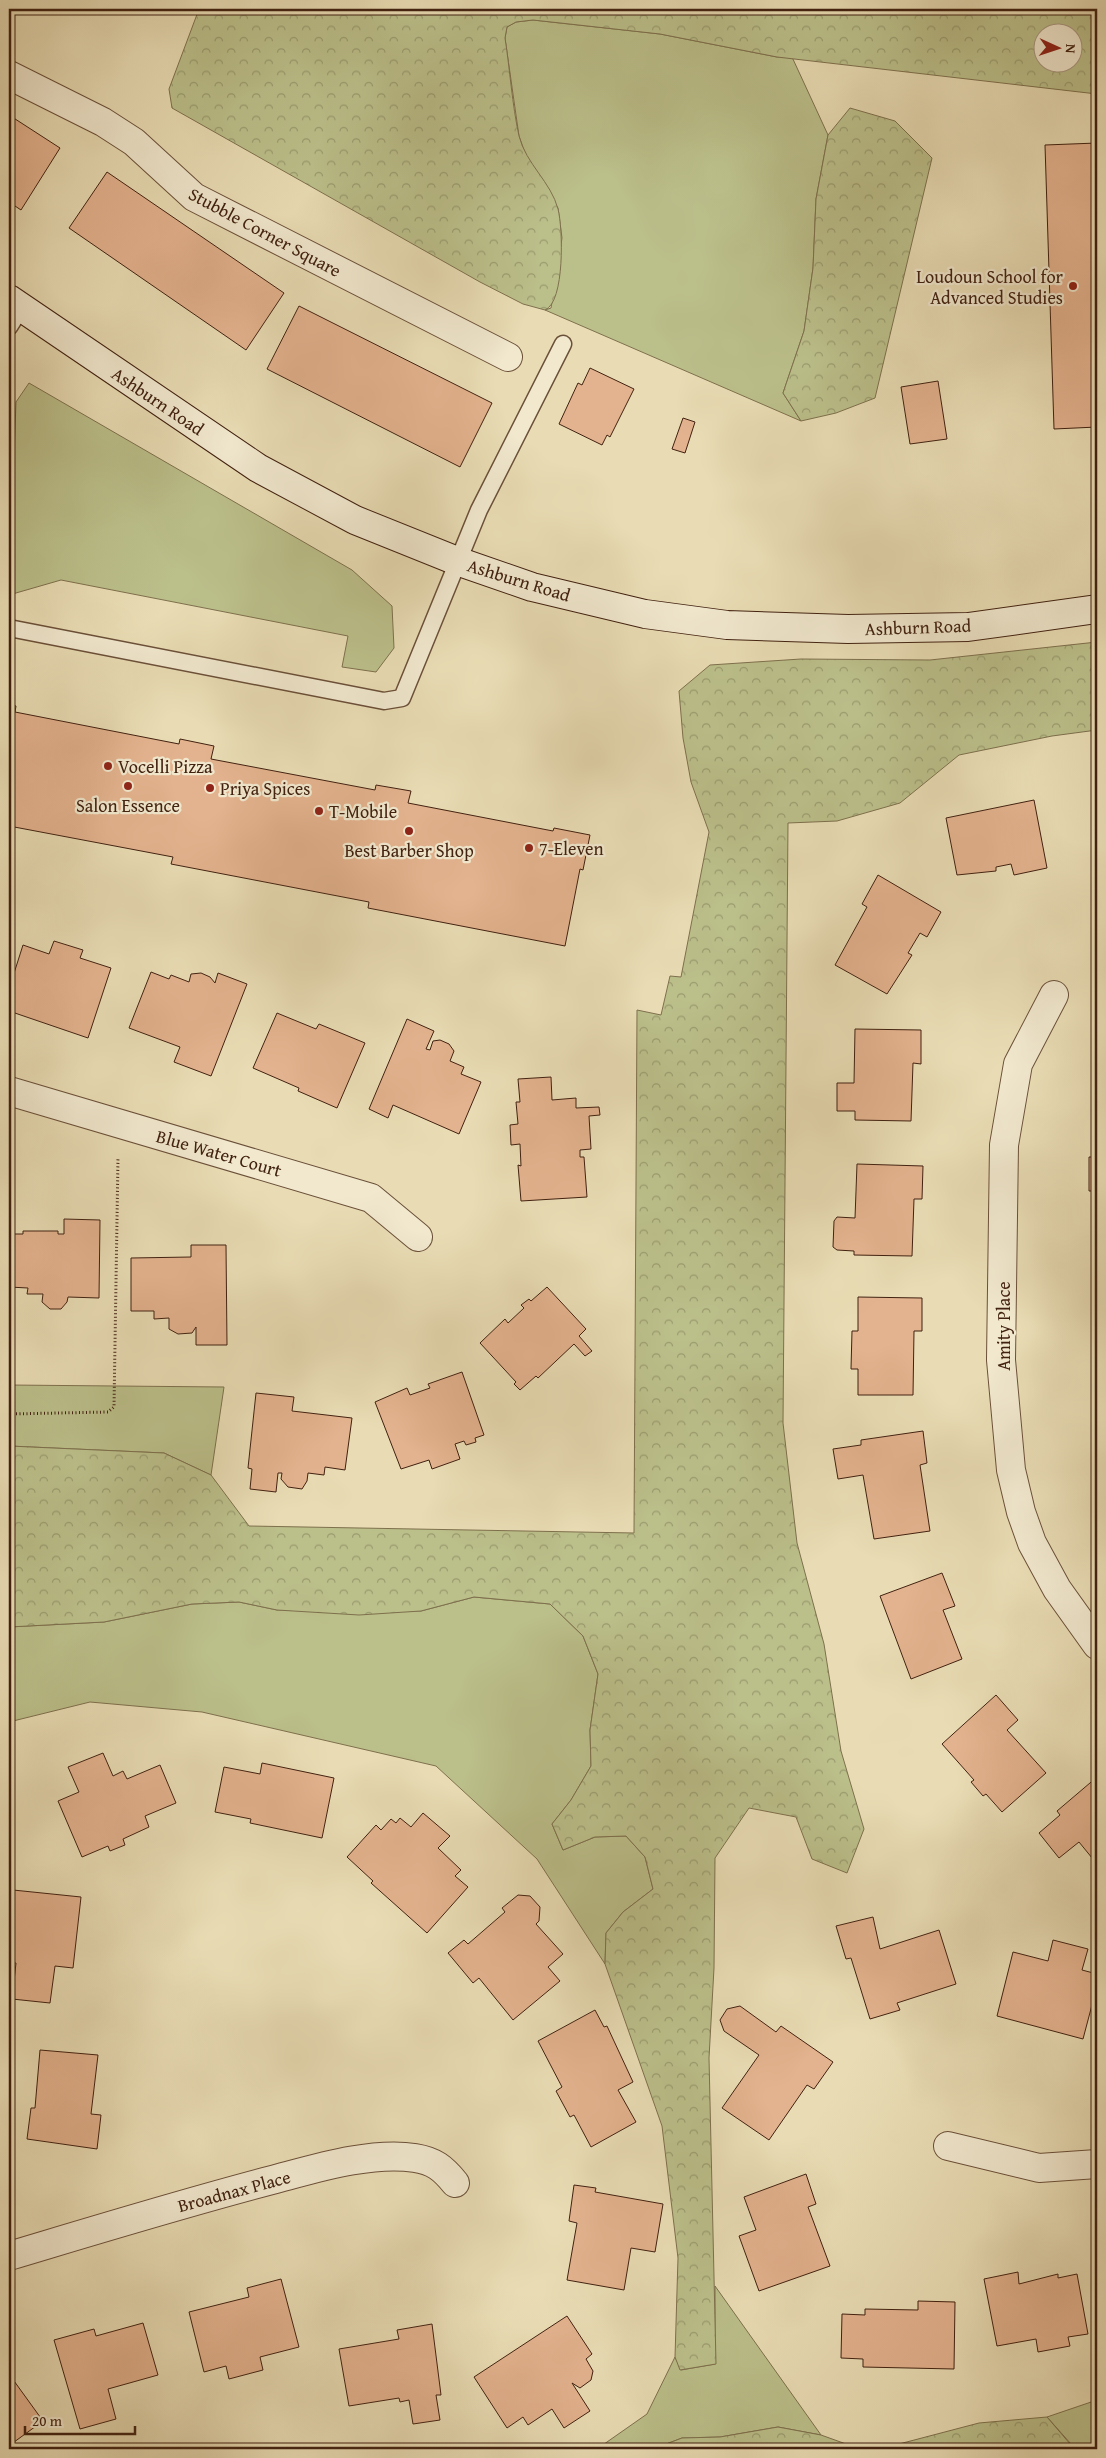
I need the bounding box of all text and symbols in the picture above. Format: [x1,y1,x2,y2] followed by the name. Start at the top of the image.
[1034,22,1084,72] north arrow
[1061,43,1081,55] text: N
[184,180,346,284] street label: Stubble Corner Square
[916,263,1064,311] place label: Loudoun School for Advanced Studies
[1067,280,1079,292] marker: Loudoun School for Advanced Studies
[106,360,210,442] street label: Ashburn Road
[464,552,574,609] street label: Ashburn Road
[864,612,972,642] street label: Ashburn Road
[118,753,213,780] place label: Vocelli Pizza
[102,760,114,772] marker: Vocelli Pizza
[220,775,310,802] place label: Priya Spices
[122,780,134,792] marker: Salon Essence
[204,782,216,794] marker: Priya Spices
[76,792,180,819] place label: Salon Essence
[329,798,397,825] place label: T-Mobile
[313,805,325,817] marker: T-Mobile
[403,825,415,837] marker: Best Barber Shop
[539,835,604,862] place label: 7-Eleven
[344,837,474,864] place label: Best Barber Shop
[523,842,535,854] marker: 7-Eleven
[153,1122,285,1184] street label: Blue Water Court
[990,1281,1017,1371] street label: Amity Place
[174,2163,294,2219] street label: Broadnax Place
[25,2403,135,2435] scale bar
[32,2410,63,2431] text: 20 m

